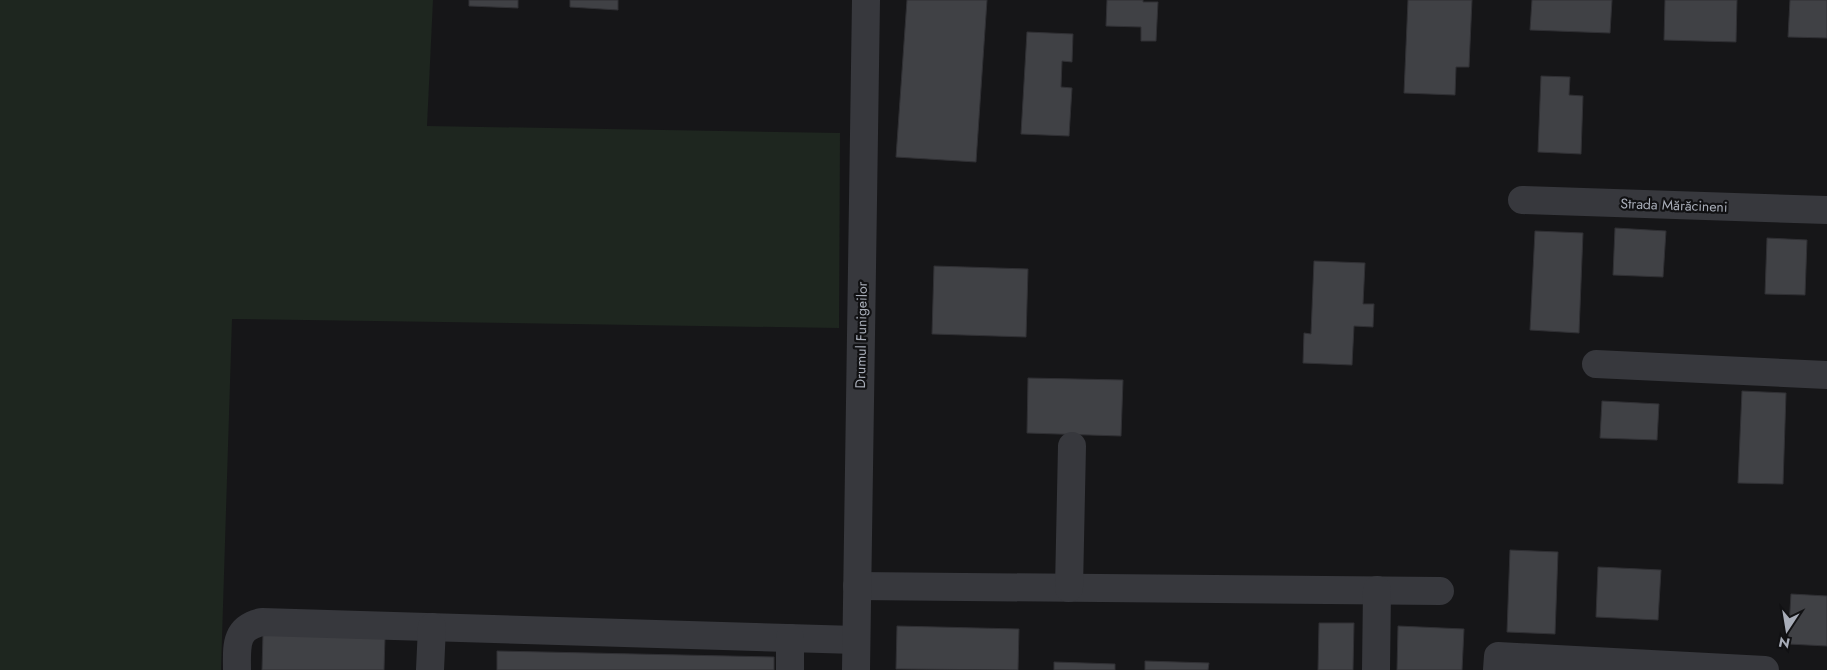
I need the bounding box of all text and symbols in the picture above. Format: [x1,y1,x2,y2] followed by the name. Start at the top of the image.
[1620,193,1728,217] street label: Strada Mărăcineni
[850,281,872,389] street label: Drumul Funigeilor
[1762,605,1812,655] north arrow
[1777,632,1792,654] text: N

